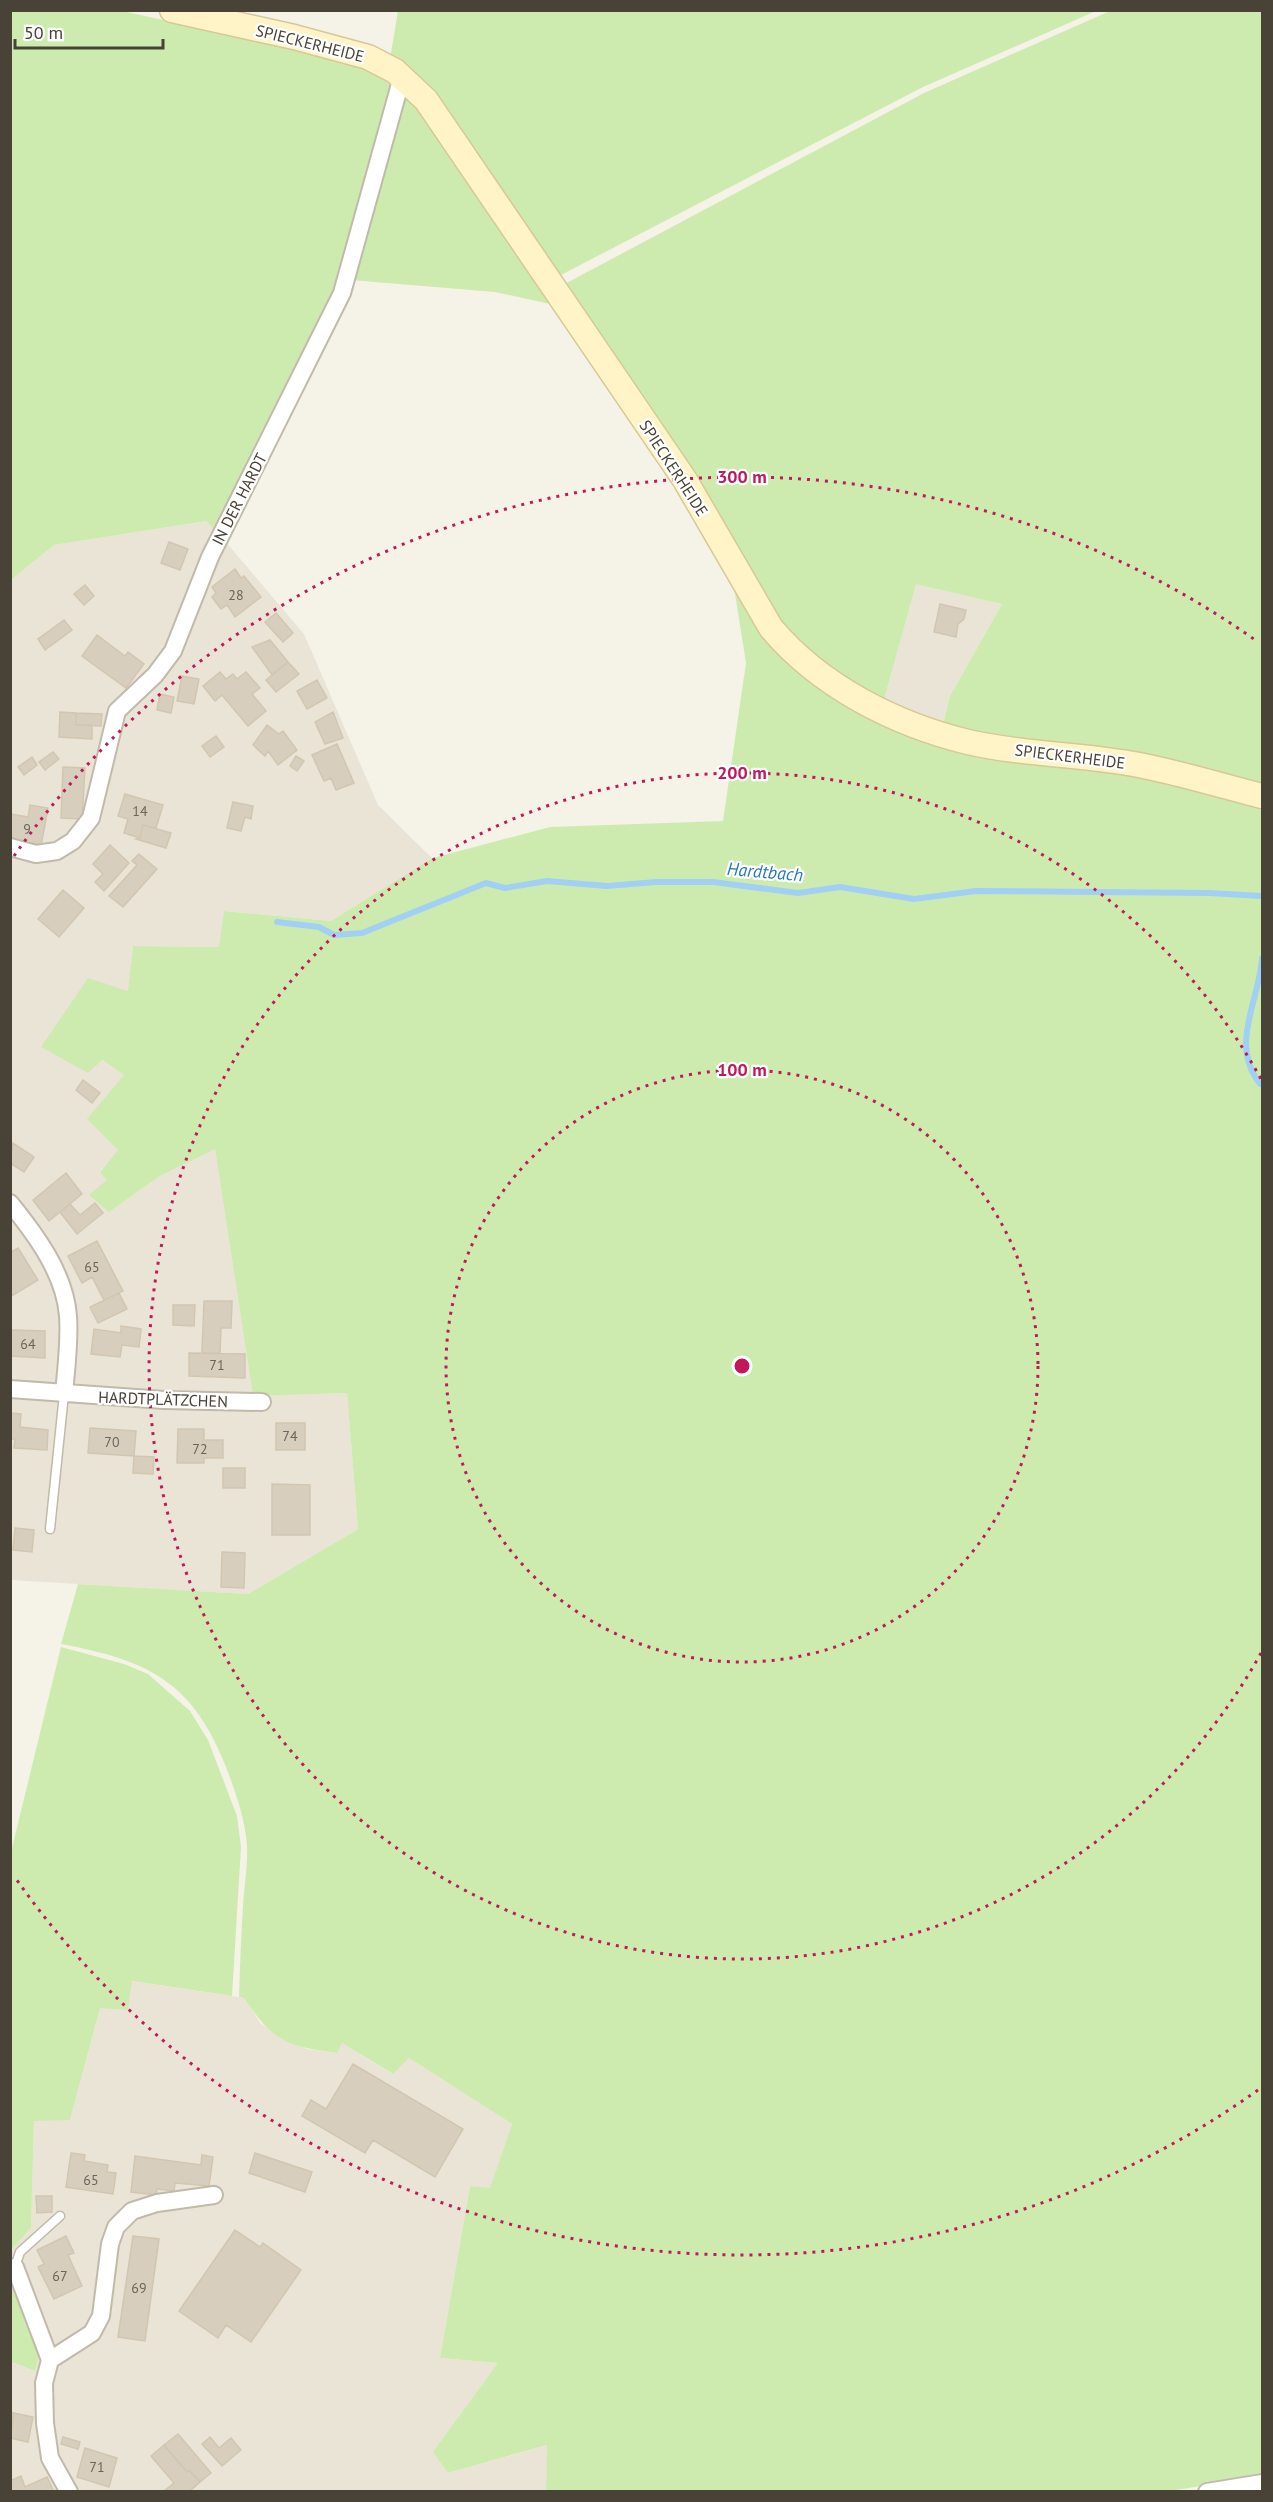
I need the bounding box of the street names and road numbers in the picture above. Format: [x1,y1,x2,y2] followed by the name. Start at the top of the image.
[254,20,366,66] street label: SPIECKERHEIDE
[635,416,713,520] street label: SPIECKERHEIDE
[207,449,271,548] street label: IN DER HARDT
[1014,739,1126,773] street label: SPIECKERHEIDE
[98,1387,228,1411] street label: HARDTPLÄTZCHEN

